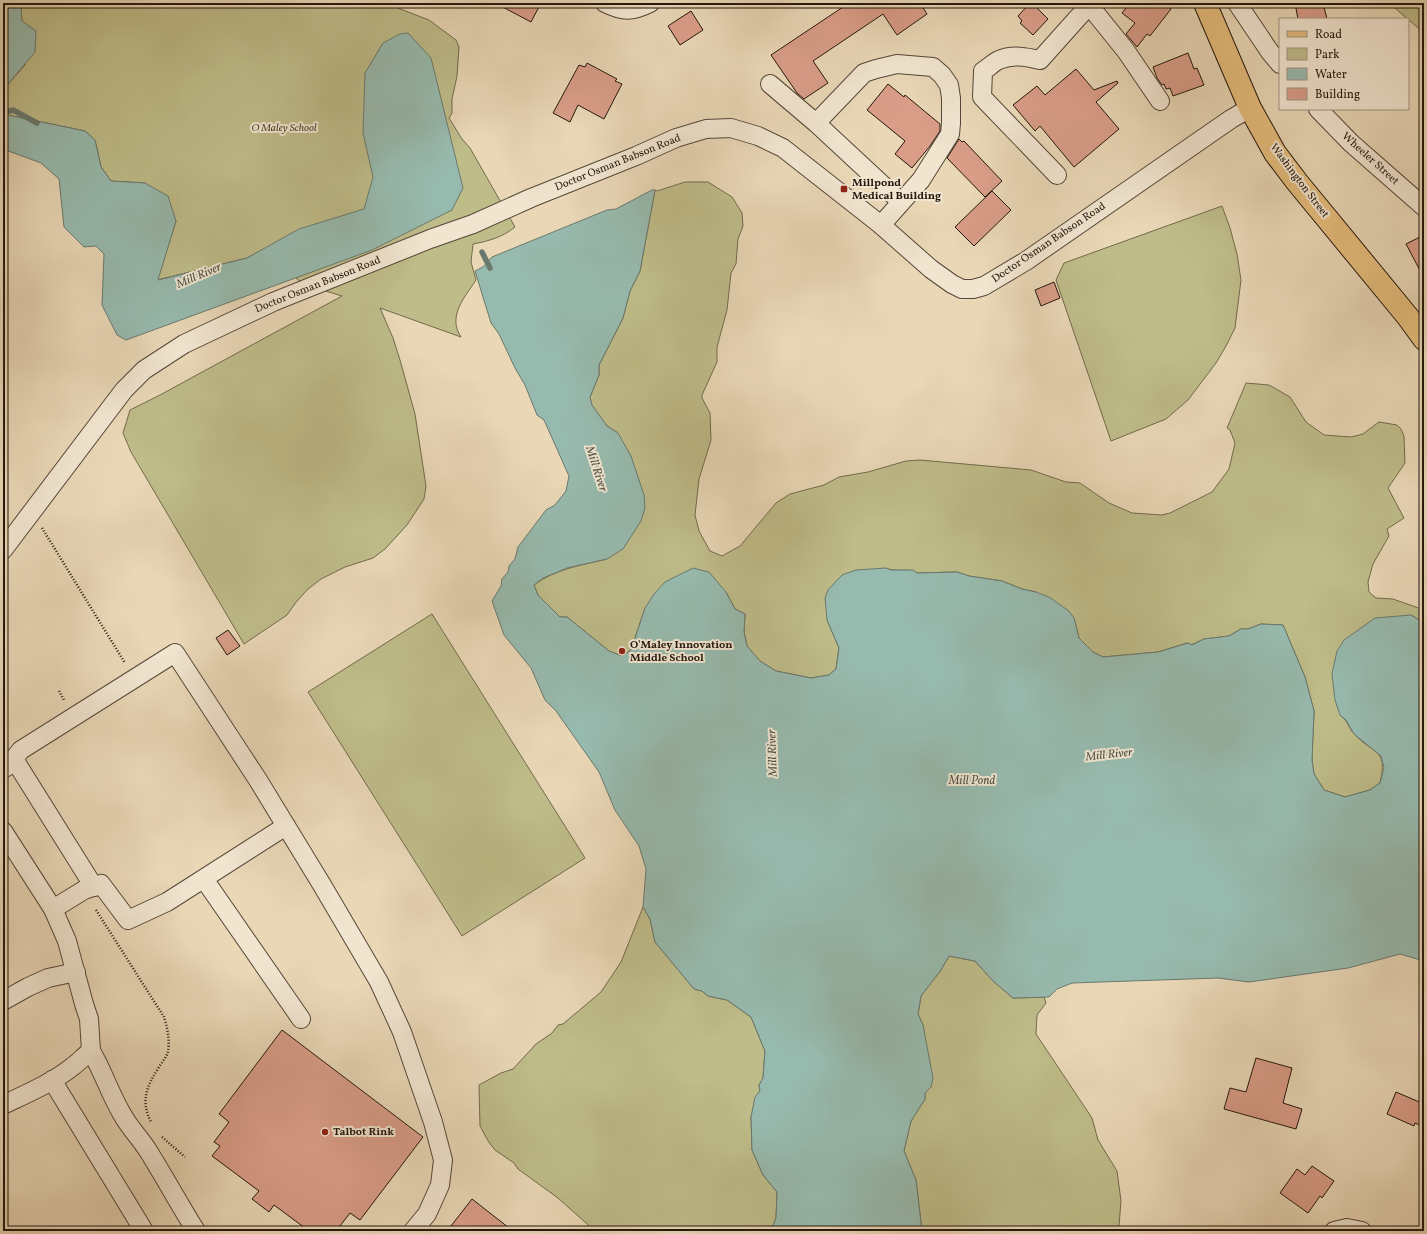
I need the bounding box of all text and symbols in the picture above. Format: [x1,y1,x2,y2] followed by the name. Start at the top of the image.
[1279,18,1409,110] legend
[1315,27,1342,43] text: Road
[1315,47,1340,63] text: Park
[1315,67,1347,83] text: Water
[1315,87,1360,103] text: Building
[251,121,317,136] park label: O Maley School
[1338,129,1402,189] street label: Wheeler Street
[553,131,683,195] street label: Doctor Osman Babson Road
[1266,141,1332,221] street label: Washington Street
[852,176,941,204] place label: Millpond Medical Building
[839,184,849,194] marker: Millpond Medical Building
[989,199,1109,287] street label: Doctor Osman Babson Road
[253,253,383,317] street label: Doctor Osman Babson Road
[173,259,224,293] water label: Mill River
[581,443,611,494] water label: Mill River
[630,638,732,666] place label: O'Maley Innovation Middle School
[617,646,627,656] marker: O'Maley Innovation Middle School
[764,729,782,778] water label: Mill River
[1084,745,1134,766] water label: Mill River
[948,773,995,789] water label: Mill Pond
[333,1125,394,1140] place label: Talbot Rink
[320,1127,330,1137] marker: Talbot Rink

